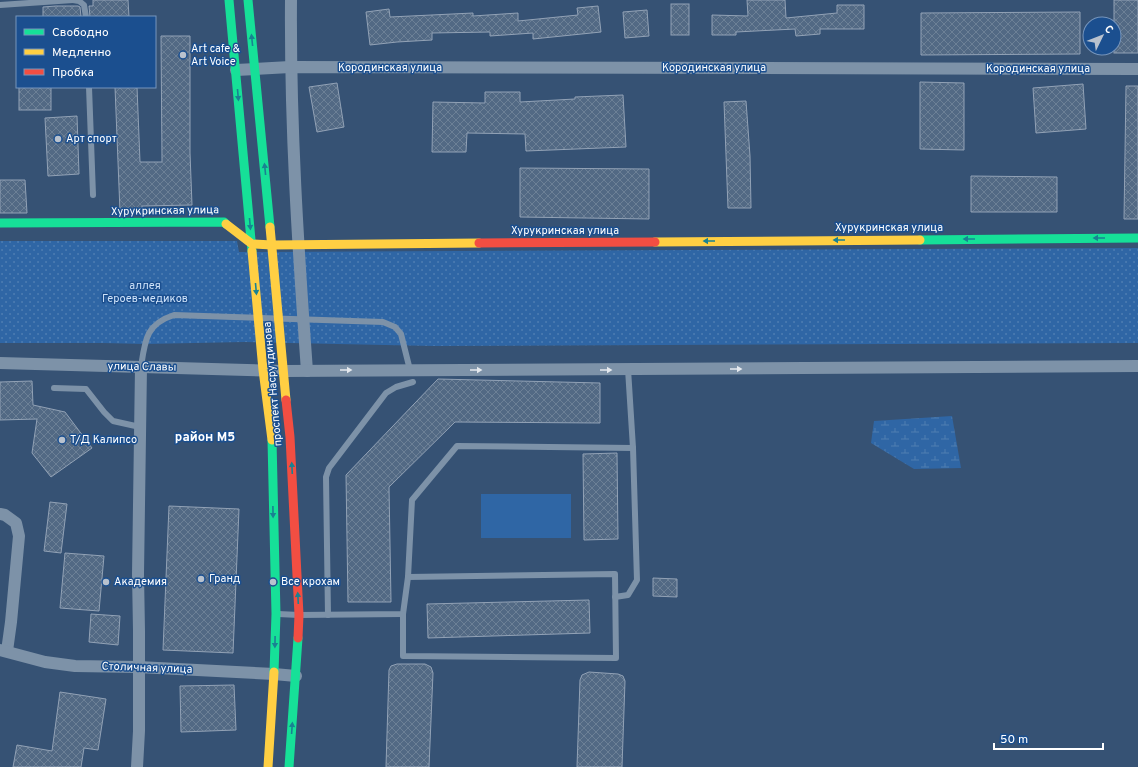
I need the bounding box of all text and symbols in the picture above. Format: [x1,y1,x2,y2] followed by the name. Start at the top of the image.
[16,16,156,88] legend
[1082,16,1122,56] north arrow
[1101,23,1116,37] text: С
[52,25,109,41] text: Свободно
[248,33,255,46] one-way arrow
[191,42,241,69] place label: Art cafe & Art Voice
[52,45,112,61] text: Медленно
[178,50,188,60] marker: Art cafe & Art Voice
[338,61,442,75] street label: Кородинская улица
[662,61,766,75] street label: Кородинская улица
[986,62,1090,76] street label: Кородинская улица
[52,65,94,81] text: Пробка
[235,89,242,101] one-way arrow
[66,132,117,146] place label: Арт спорт
[53,134,63,144] marker: Арт спорт
[261,163,268,175] one-way arrow
[111,203,219,219] street label: Хурукринская улица
[247,218,253,230] one-way arrow
[835,221,943,235] street label: Хурукринская улица
[511,224,619,238] street label: Хурукринская улица
[1092,235,1105,241] one-way arrow
[962,236,975,242] one-way arrow
[832,237,845,243] one-way arrow
[703,238,715,245] one-way arrow
[102,279,188,306] park label: аллея Героев-медиков
[252,283,259,295] one-way arrow
[261,321,285,447] street label: проспект Насрутдинова
[108,359,176,375] street label: улица Славы
[730,366,743,372] one-way arrow
[340,367,352,374] one-way arrow
[470,367,483,373] one-way arrow
[600,367,613,373] one-way arrow
[175,430,235,446] district label: район М5
[70,433,137,447] place label: Т/Д Калипсо
[57,435,67,445] marker: Т/Д Калипсо
[289,461,295,474] one-way arrow
[270,506,277,518] one-way arrow
[209,572,240,586] place label: Гранд
[196,574,206,584] marker: Гранд
[114,575,167,589] place label: Академия
[281,575,340,589] place label: Все крохам
[101,577,111,587] marker: Академия
[268,577,278,587] marker: Все крохам
[295,591,301,604] one-way arrow
[272,636,278,649] one-way arrow
[101,659,193,677] street label: Столичная улица
[288,722,295,734] one-way arrow
[994,725,1103,751] scale bar
[1000,732,1028,748] text: 50 m

